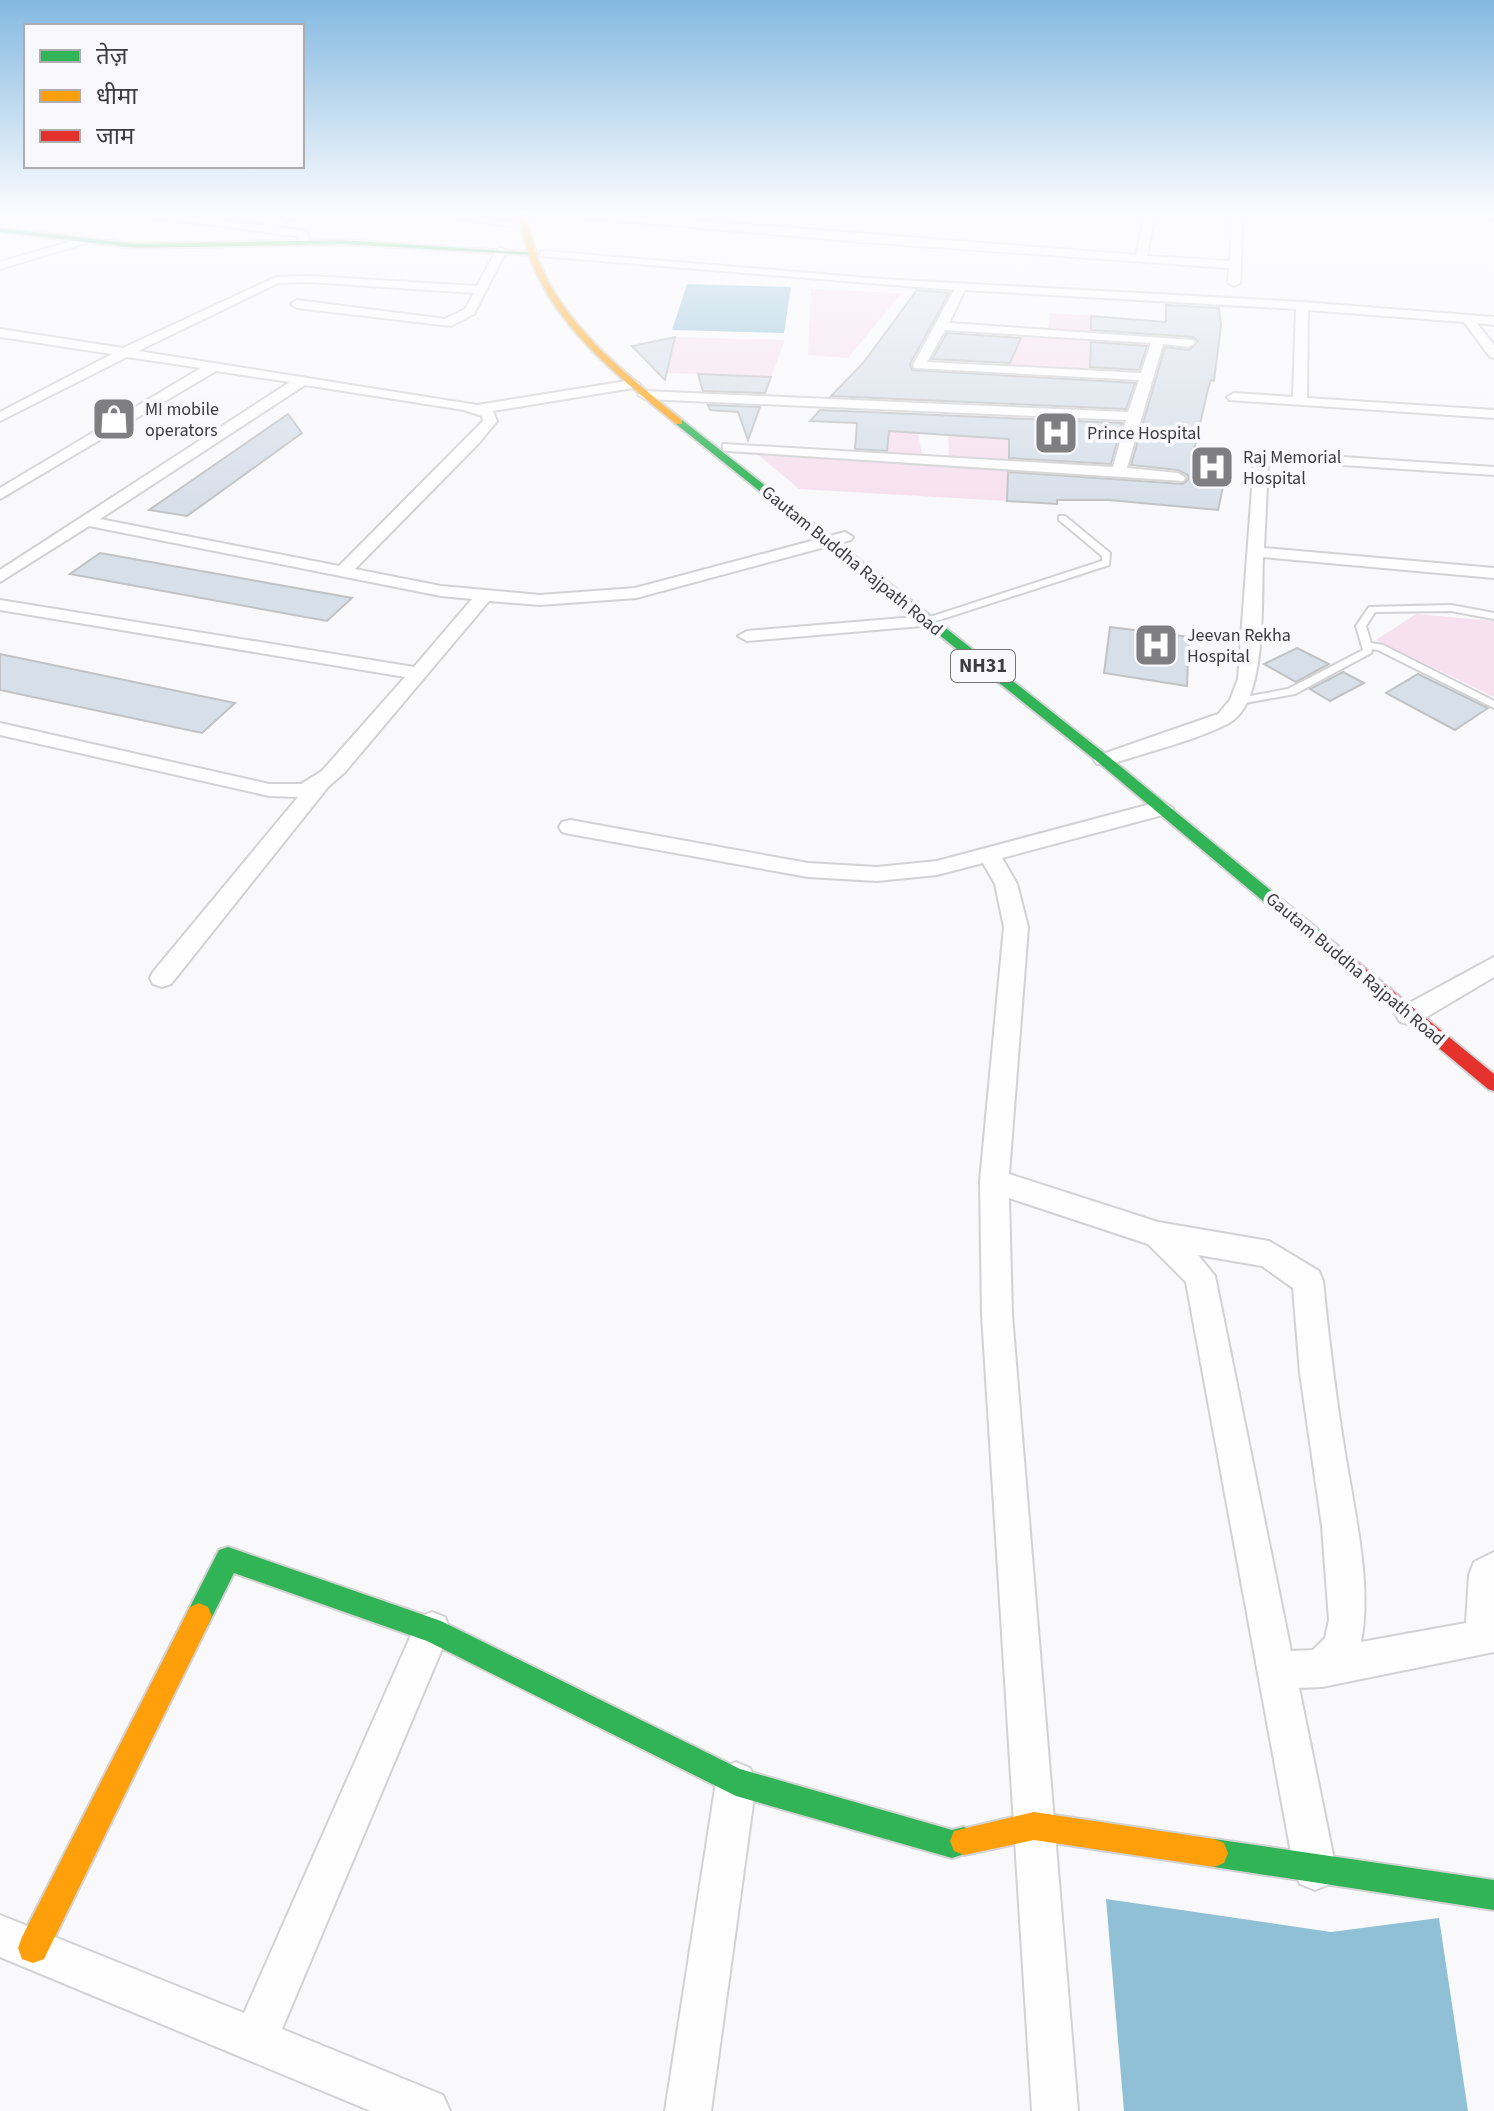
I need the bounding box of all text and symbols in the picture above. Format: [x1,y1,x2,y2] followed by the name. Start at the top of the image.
[24,24,304,168] legend
[96,39,129,74] text: तेज़
[96,79,138,114] text: धीमा
[96,119,135,154] text: जाम
[90,395,138,443] shop icon: MI mobile operators
[145,397,219,443] place label: MI mobile operators
[1032,409,1080,457] hospital icon: Prince Hospital
[1087,421,1201,446] place label: Prince Hospital
[1188,443,1236,491] hospital icon: Raj Memorial Hospital
[1243,445,1341,491] place label: Raj Memorial Hospital
[756,480,948,642] street label: Gautam Buddha Rajpath Road
[1132,621,1180,669] hospital icon: Jeevan Rekha Hospital
[1187,623,1291,669] place label: Jeevan Rekha Hospital
[951,650,1015,682] road number: NH31
[1260,887,1450,1051] street label: Gautam Buddha Rajpath Road

